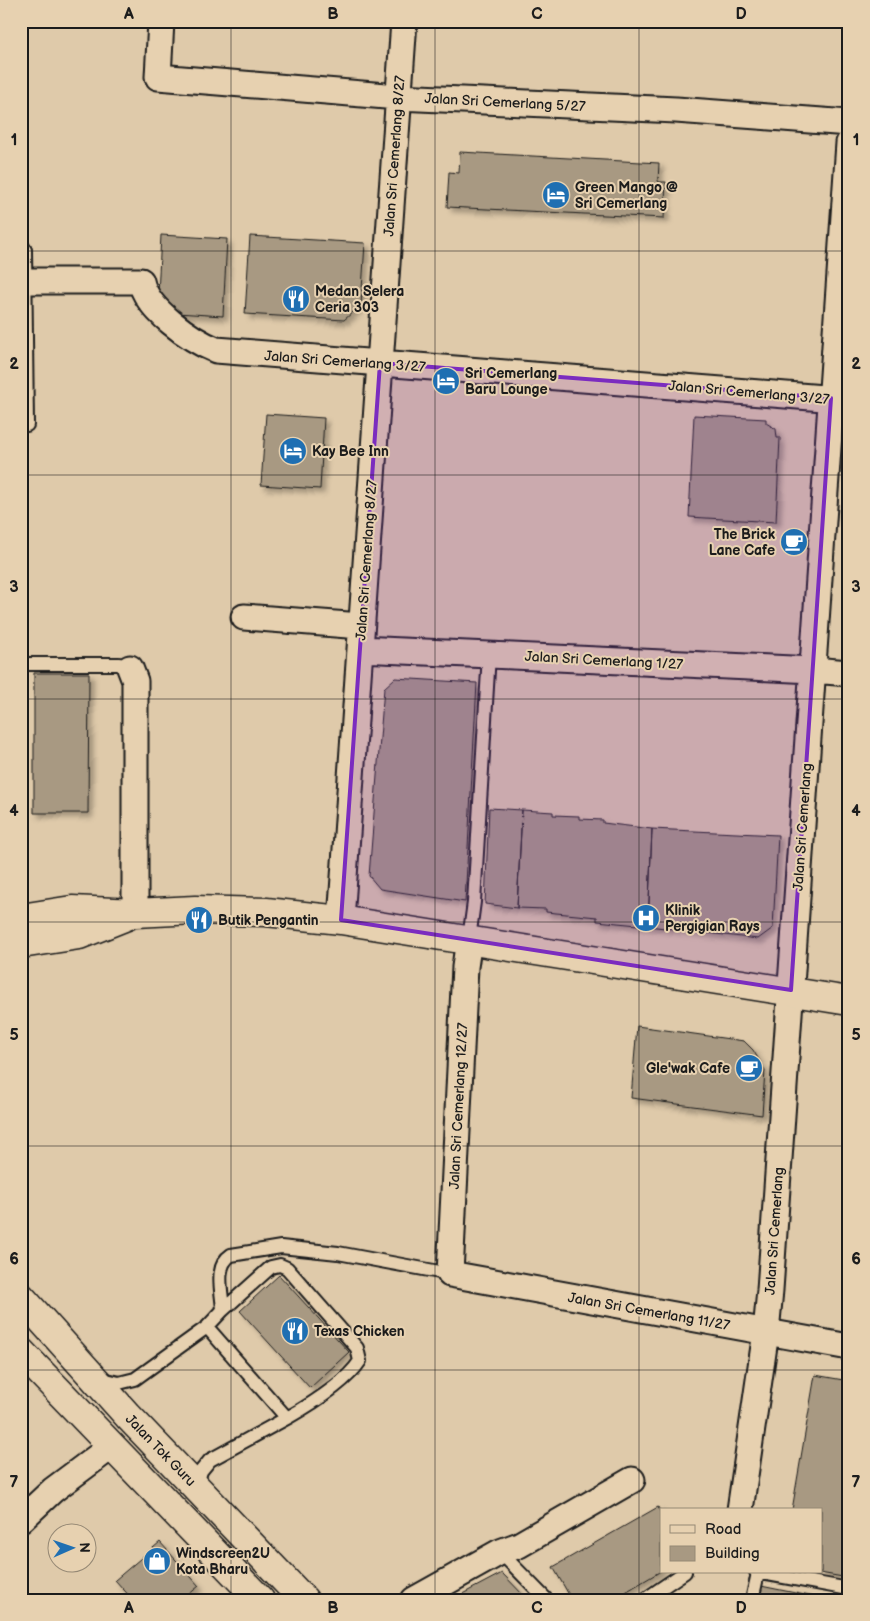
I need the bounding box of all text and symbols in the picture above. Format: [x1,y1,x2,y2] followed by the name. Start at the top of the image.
[123,5,134,24] text: A
[327,5,339,24] text: B
[531,5,543,24] text: C
[735,5,747,24] text: D
[380,75,409,237] street label: Jalan Sri Cemerlang 8/27
[424,90,586,115] street label: Jalan Sri Cemerlang 5/27
[11,131,17,150] text: 1
[853,131,859,150] text: 1
[575,179,679,212] place label: Green Mango @ Sri Cemerlang
[541,180,571,210] hotel icon: Green Mango @ Sri Cemerlang
[315,283,404,316] place label: Medan Selera Ceria 303
[281,284,311,314] restaurant icon: Medan Selera Ceria 303
[264,347,426,376] street label: Jalan Sri Cemerlang 3/27
[9,355,19,374] text: 2
[851,355,861,374] text: 2
[465,365,557,398] place label: Sri Cemerlang Baru Lounge
[431,366,461,396] hotel icon: Sri Cemerlang Baru Lounge
[668,377,830,408] street label: Jalan Sri Cemerlang 3/27
[278,436,308,466] hotel icon: Kay Bee Inn
[312,443,389,460] place label: Kay Bee Inn
[352,479,381,641] street label: Jalan Sri Cemerlang 8/27
[709,526,776,559] place label: The Brick Lane Cafe
[779,527,809,557] cafe icon: The Brick Lane Cafe
[9,578,19,597] text: 3
[851,578,861,597] text: 3
[524,648,684,673] street label: Jalan Sri Cemerlang 1/27
[790,763,815,891] street label: Jalan Sri Cemerlang
[9,802,19,821] text: 4
[851,802,861,821] text: 4
[665,902,760,935] place label: Klinik Pergigian Rays
[631,903,661,933] hospital icon: Klinik Pergigian Rays
[184,905,214,935] restaurant icon: Butik Pengantin
[218,912,319,929] place label: Butik Pengantin
[446,1022,471,1190] street label: Jalan Sri Cemerlang 12/27
[9,1026,19,1045] text: 5
[851,1026,861,1045] text: 5
[734,1053,764,1083] cafe icon: Gle'wak Cafe
[646,1060,730,1077] place label: Gle'wak Cafe
[762,1167,787,1295] street label: Jalan Sri Cemerlang
[9,1250,19,1269] text: 6
[851,1250,861,1269] text: 6
[567,1289,731,1334] street label: Jalan Sri Cemerlang 11/27
[280,1316,310,1346] restaurant icon: Texas Chicken
[314,1323,405,1340] place label: Texas Chicken
[122,1411,199,1490] street label: Jalan Tok Guru
[10,1473,19,1492] text: 7
[852,1473,861,1492] text: 7
[660,1508,822,1574] legend
[705,1520,741,1539] text: Road
[48,1524,98,1574] north arrow
[76,1542,93,1553] text: N
[705,1544,760,1563] text: Building
[176,1545,270,1578] place label: Windscreen2U Kota Bharu
[142,1546,172,1576] shop icon: Windscreen2U Kota Bharu
[123,1599,134,1618] text: A
[327,1599,339,1618] text: B
[531,1599,543,1618] text: C
[735,1599,747,1618] text: D

